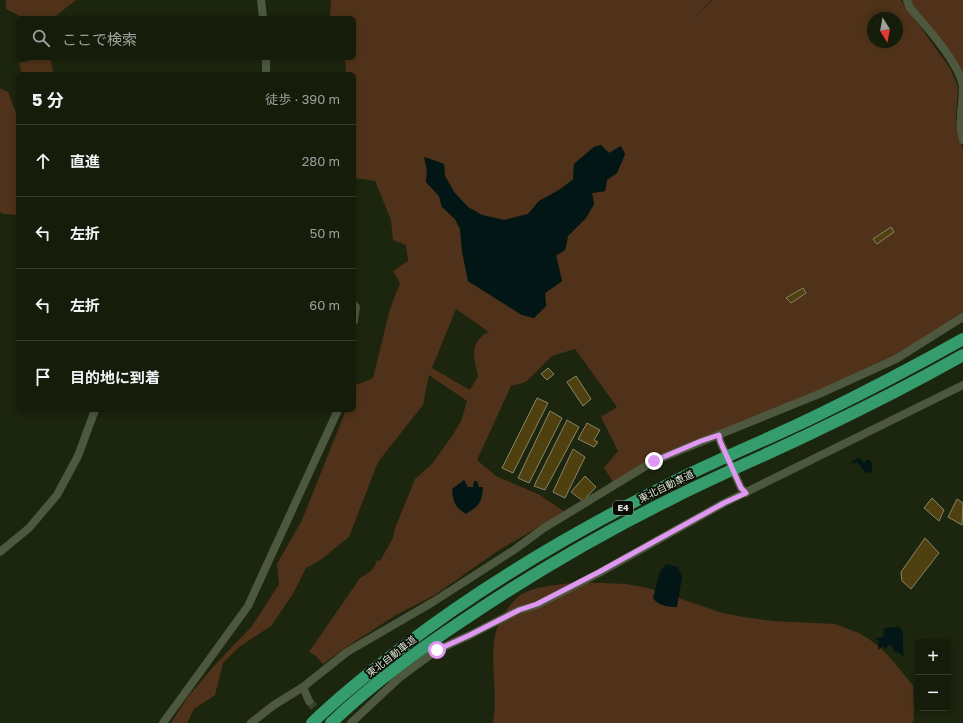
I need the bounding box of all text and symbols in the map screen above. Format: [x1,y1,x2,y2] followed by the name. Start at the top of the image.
[867,12,903,48] north arrow
[16,16,356,60] search box
[30,27,52,49] icon: search
[62,30,137,48] text: ここで検索
[32,89,64,110] text: 5 分
[265,91,340,107] text: 徒歩 · 390 m
[32,150,54,172] icon: ahead
[70,152,100,170] text: 直進
[302,153,340,169] text: 280 m
[32,222,54,244] icon: left
[70,224,100,242] text: 左折
[310,225,340,241] text: 50 m
[32,294,54,316] icon: left
[70,296,100,314] text: 左折
[309,297,340,313] text: 60 m
[32,366,54,388] icon: arrive
[70,368,160,386] text: 目的地に到着
[645,452,663,470] route end
[636,467,696,505] street label: 東北自動車道
[613,501,633,515] road number: E4
[364,633,418,679] street label: 東北自動車道
[915,639,951,711] map controls
[915,639,951,675] button: +
[428,641,446,659] route start
[915,675,951,711] button: −

